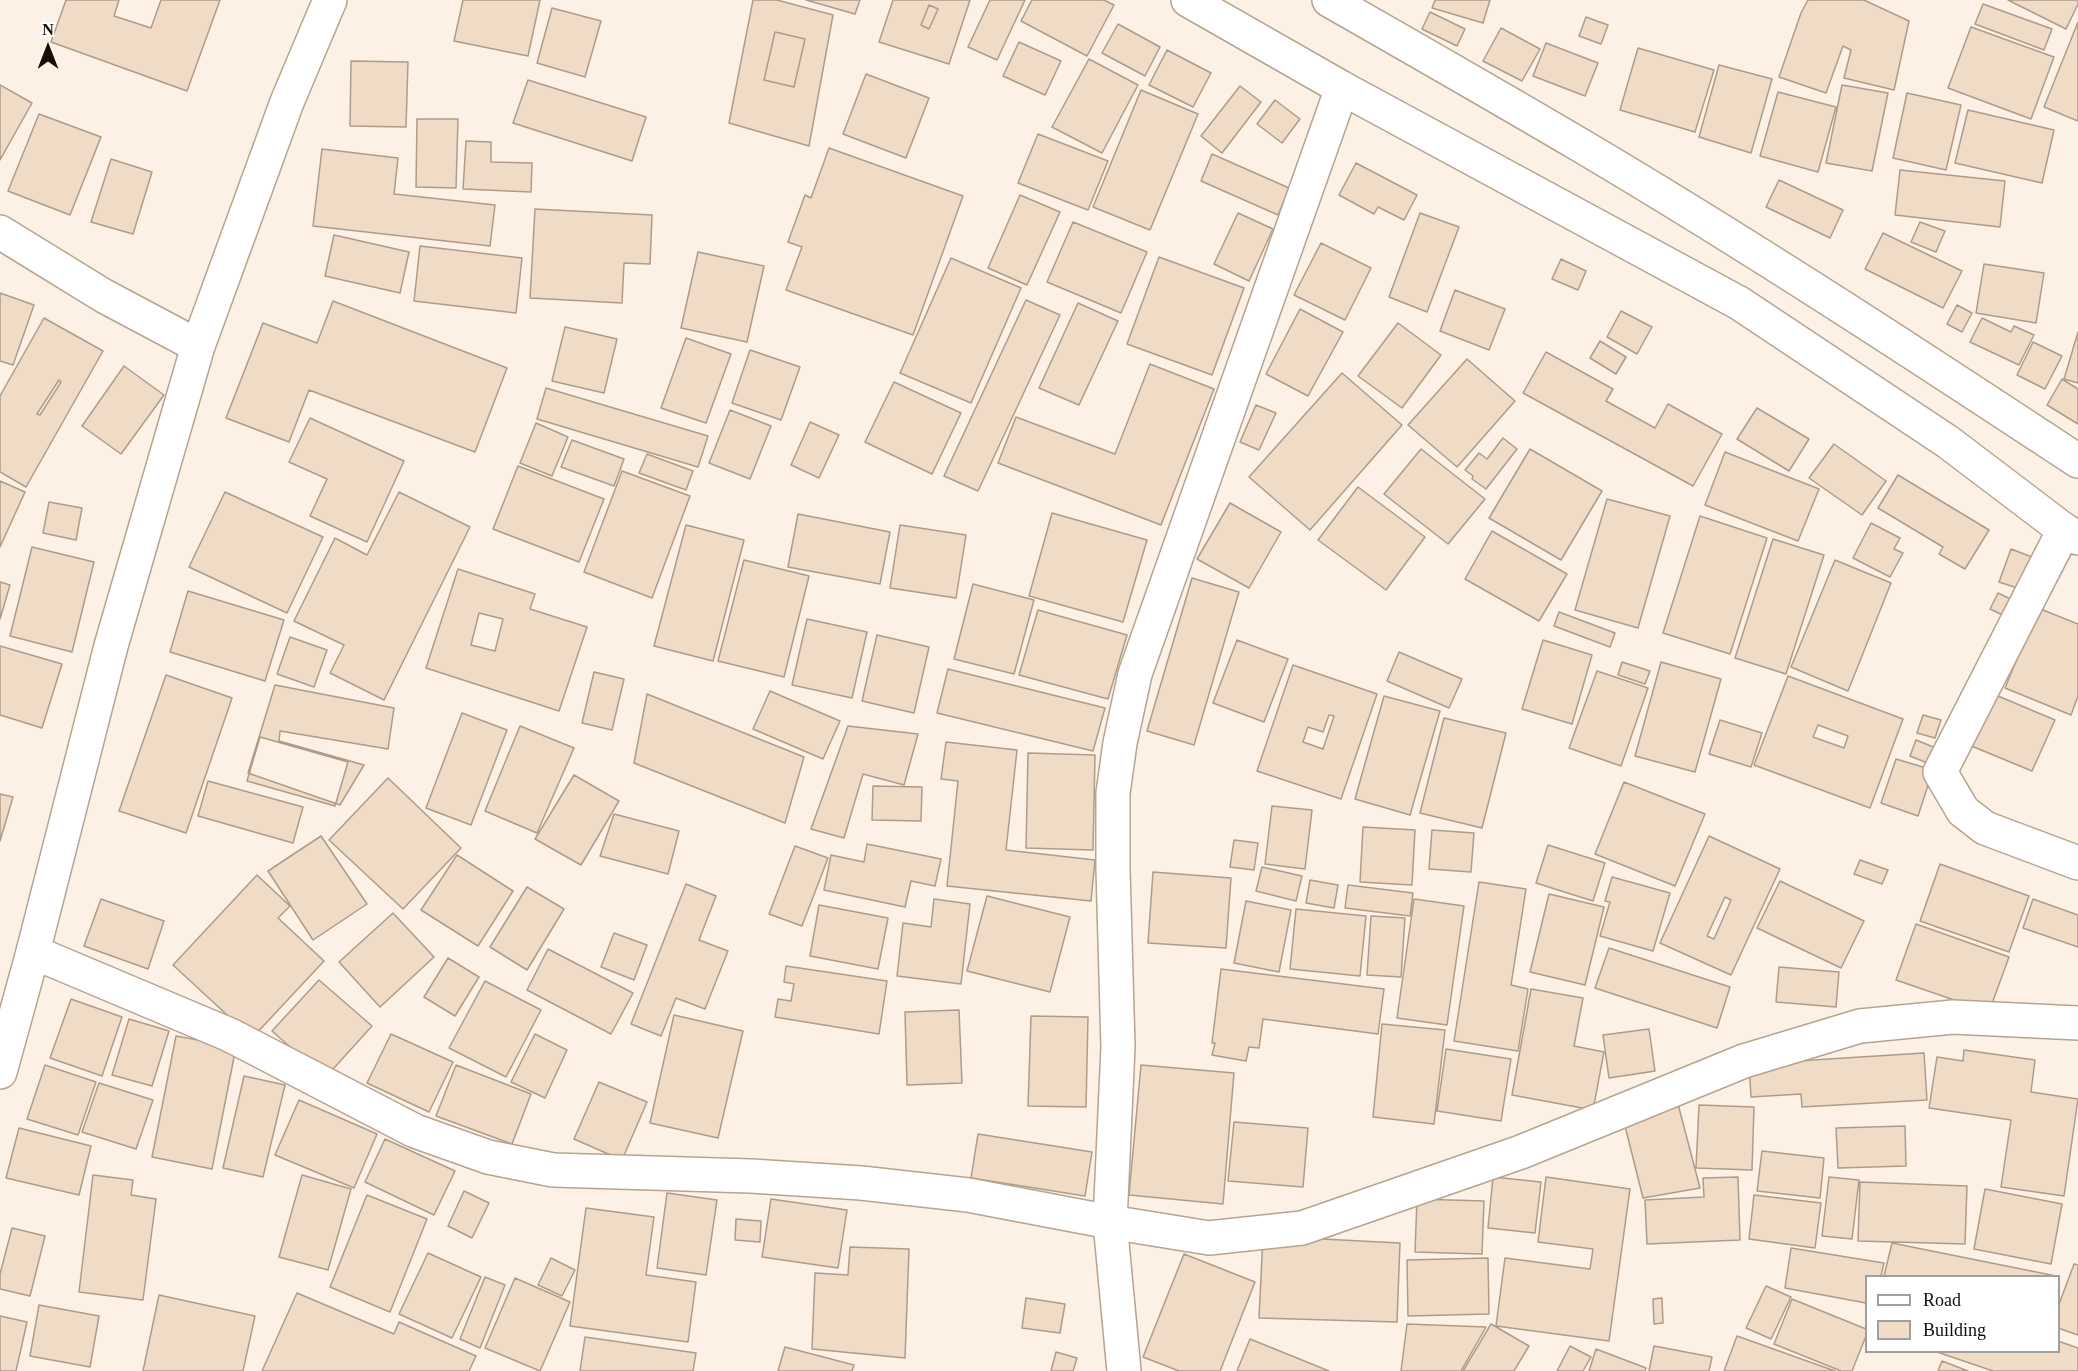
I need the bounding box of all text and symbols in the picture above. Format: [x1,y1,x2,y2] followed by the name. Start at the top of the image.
[18,18,78,78] north arrow
[42,21,54,38] text: N
[1865,1275,2060,1353] legend
[1923,1290,1961,1310] text: Road
[1923,1320,1986,1340] text: Building

